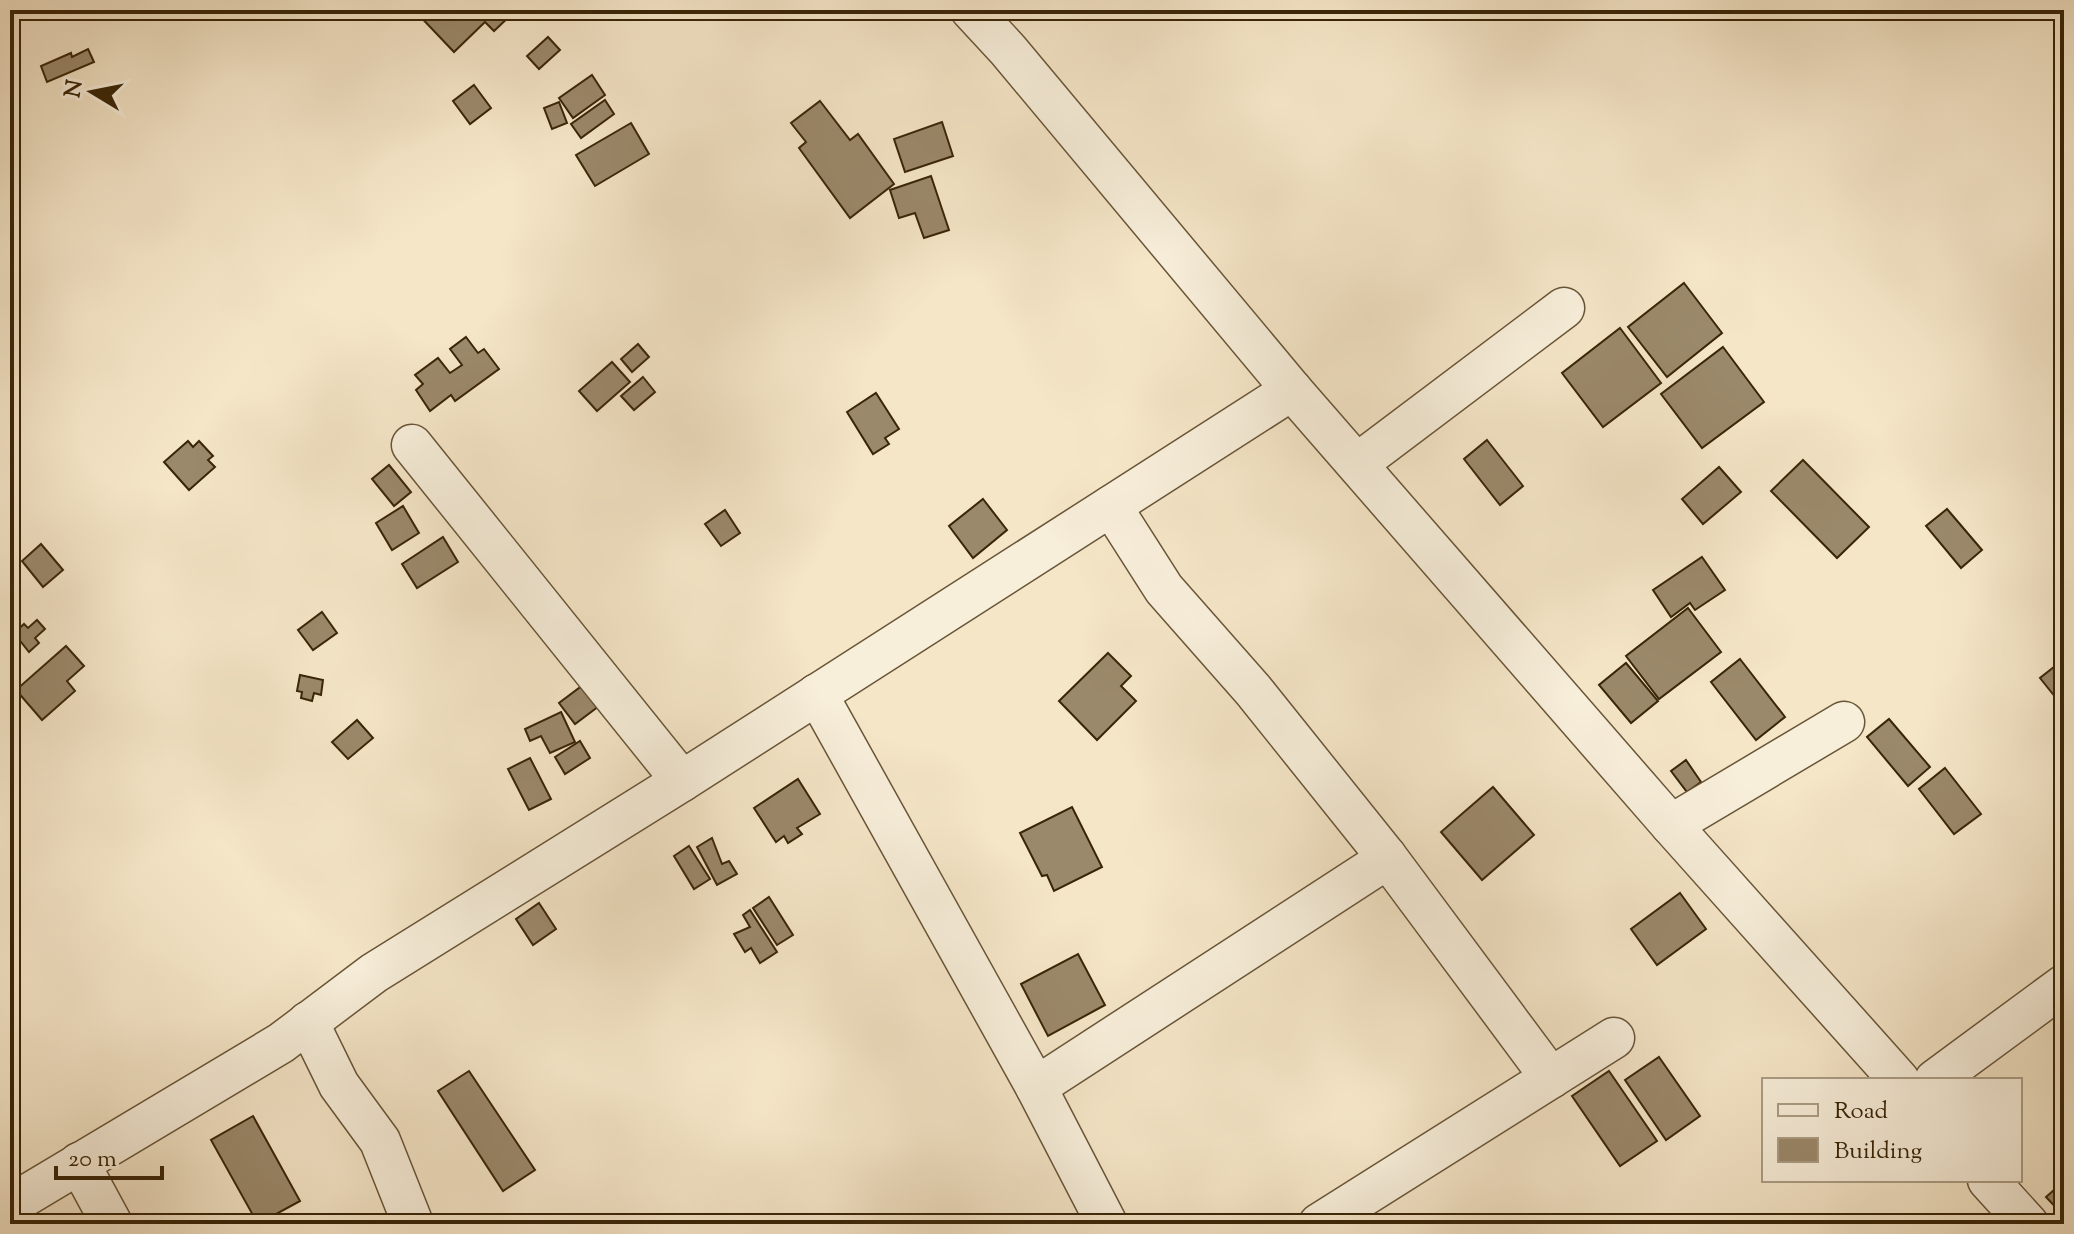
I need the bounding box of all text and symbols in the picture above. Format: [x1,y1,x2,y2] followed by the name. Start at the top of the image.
[52,52,132,132] north arrow
[58,77,93,100] text: N
[1762,1078,2022,1182] legend
[1834,1095,1888,1129] text: Road
[56,1130,162,1180] scale bar
[1834,1135,1923,1169] text: Building
[68,1143,117,1177] text: 20 m

